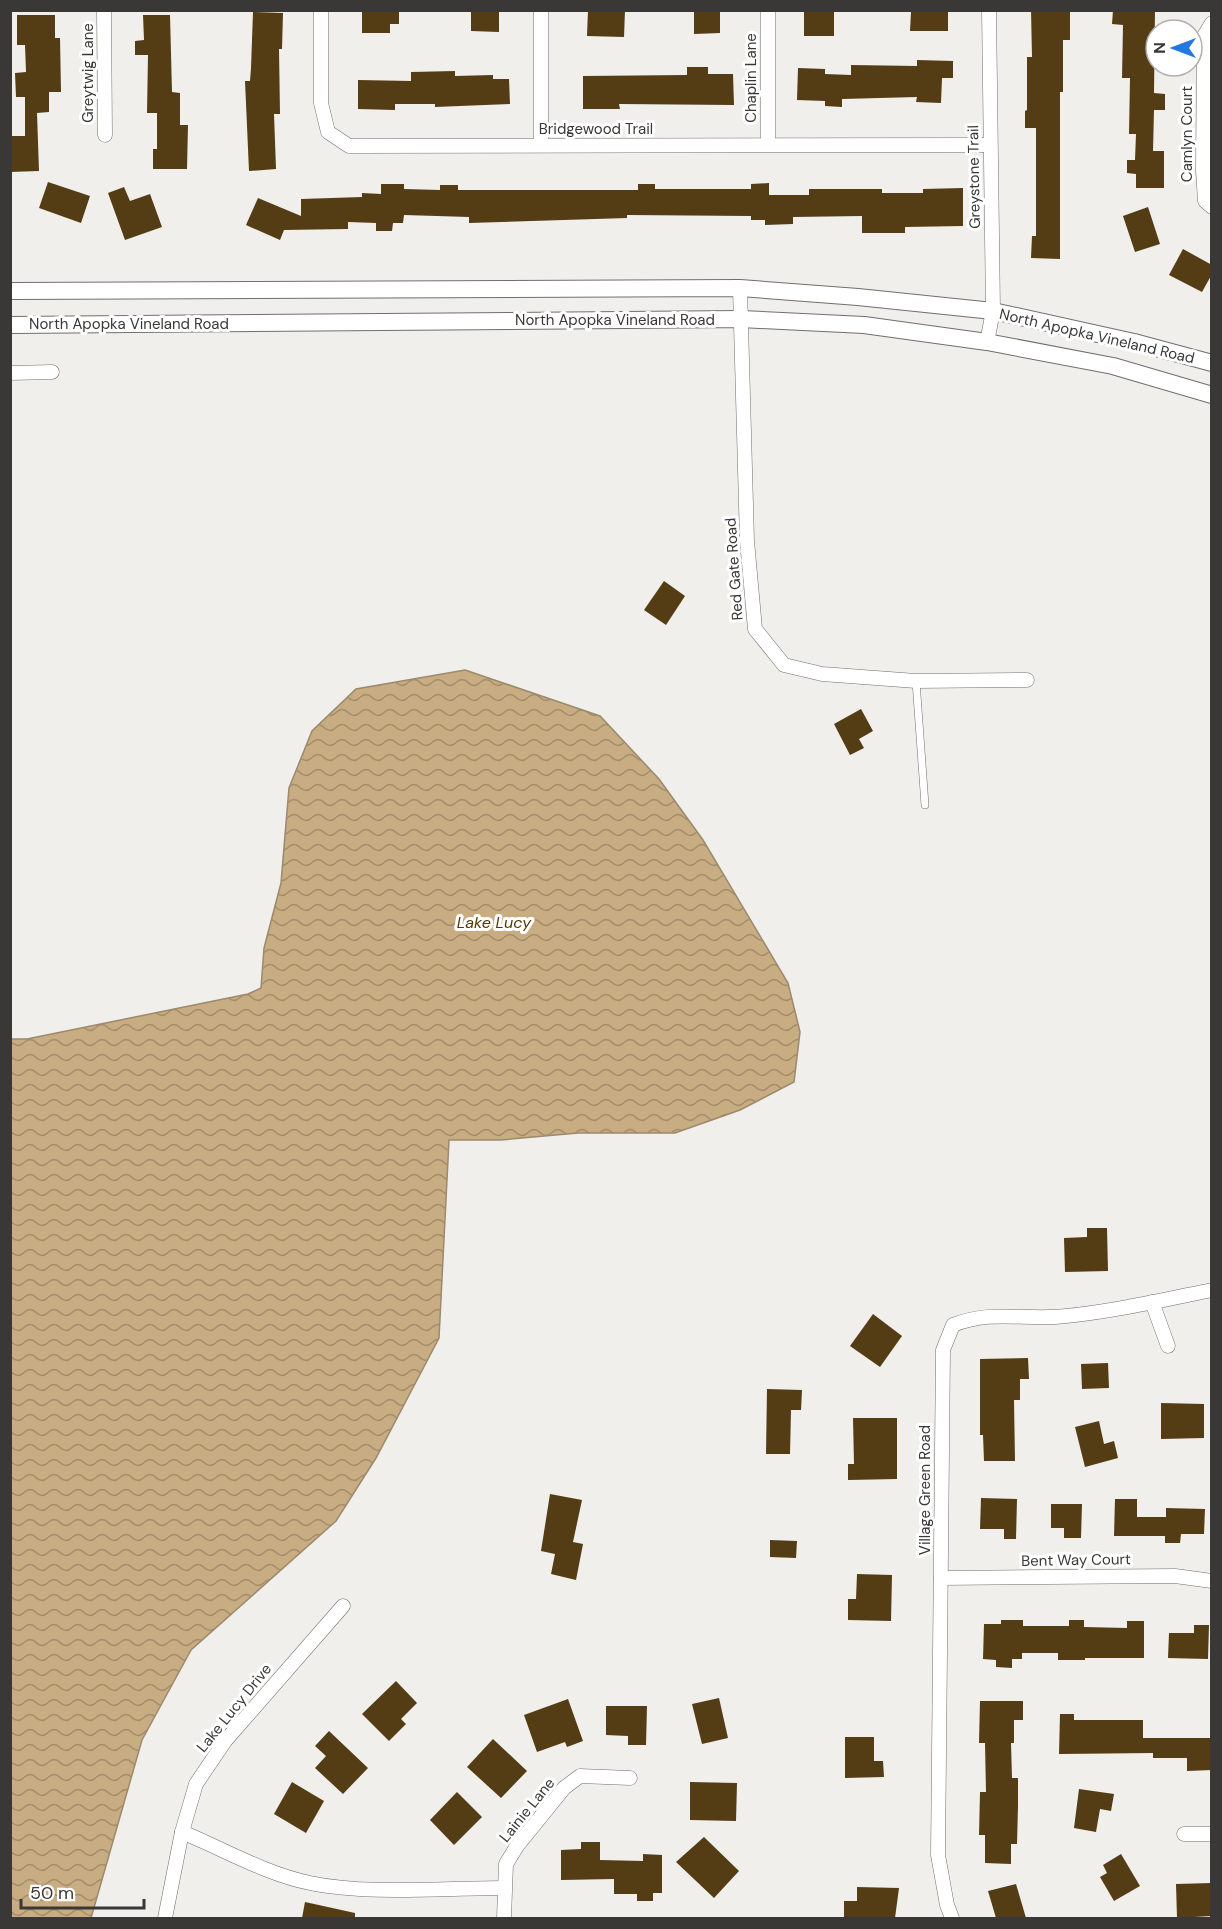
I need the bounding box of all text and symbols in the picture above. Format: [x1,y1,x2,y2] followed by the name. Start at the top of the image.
[1144,18,1204,78] north arrow
[78,23,98,123] street label: Greytwig Lane
[741,33,761,123] street label: Chaplin Lane
[1149,42,1170,54] text: N
[1177,86,1197,182] street label: Camlyn Court
[539,119,653,139] street label: Bridgewood Trail
[963,125,985,229] street label: Greystone Trail
[997,304,1197,368] street label: North Apopka Vineland Road
[515,310,715,330] street label: North Apopka Vineland Road
[29,314,229,334] street label: North Apopka Vineland Road
[720,517,748,621] street label: Red Gate Road
[457,912,532,933] water label: Lake Lucy
[915,1425,935,1555] street label: Village Green Road
[1021,1549,1131,1571] street label: Bent Way Court
[192,1660,276,1756] street label: Lake Lucy Drive
[495,1774,559,1846] street label: Lainie Lane
[21,1872,144,1910] scale bar
[30,1881,74,1905] text: 50 m

